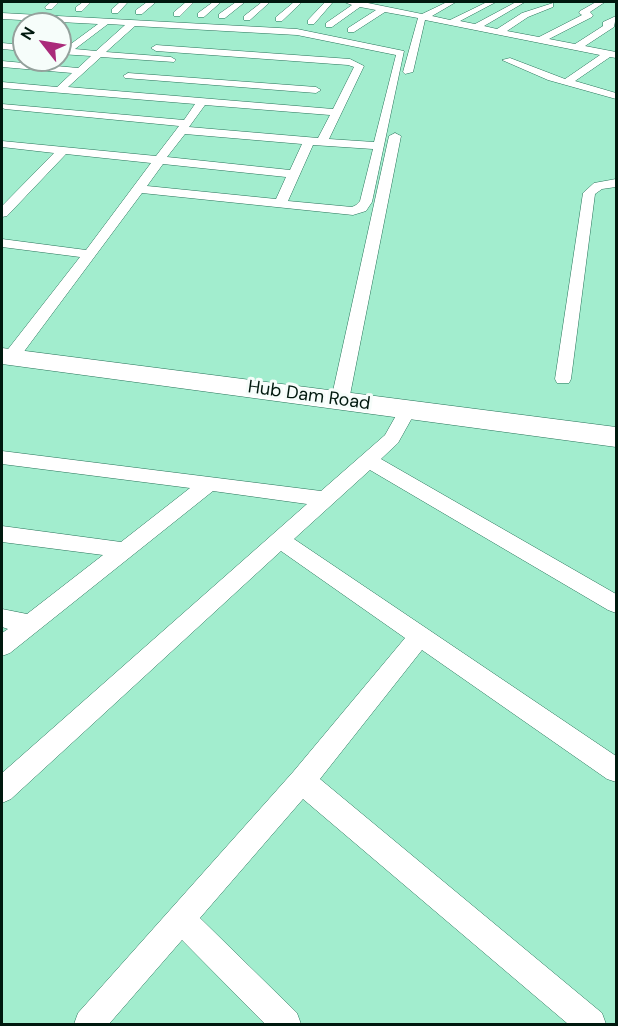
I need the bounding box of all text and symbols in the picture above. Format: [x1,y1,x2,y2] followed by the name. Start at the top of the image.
[12,12,72,72] north arrow
[16,23,40,44] text: N
[246,377,372,415] street label: Hub Dam Road

